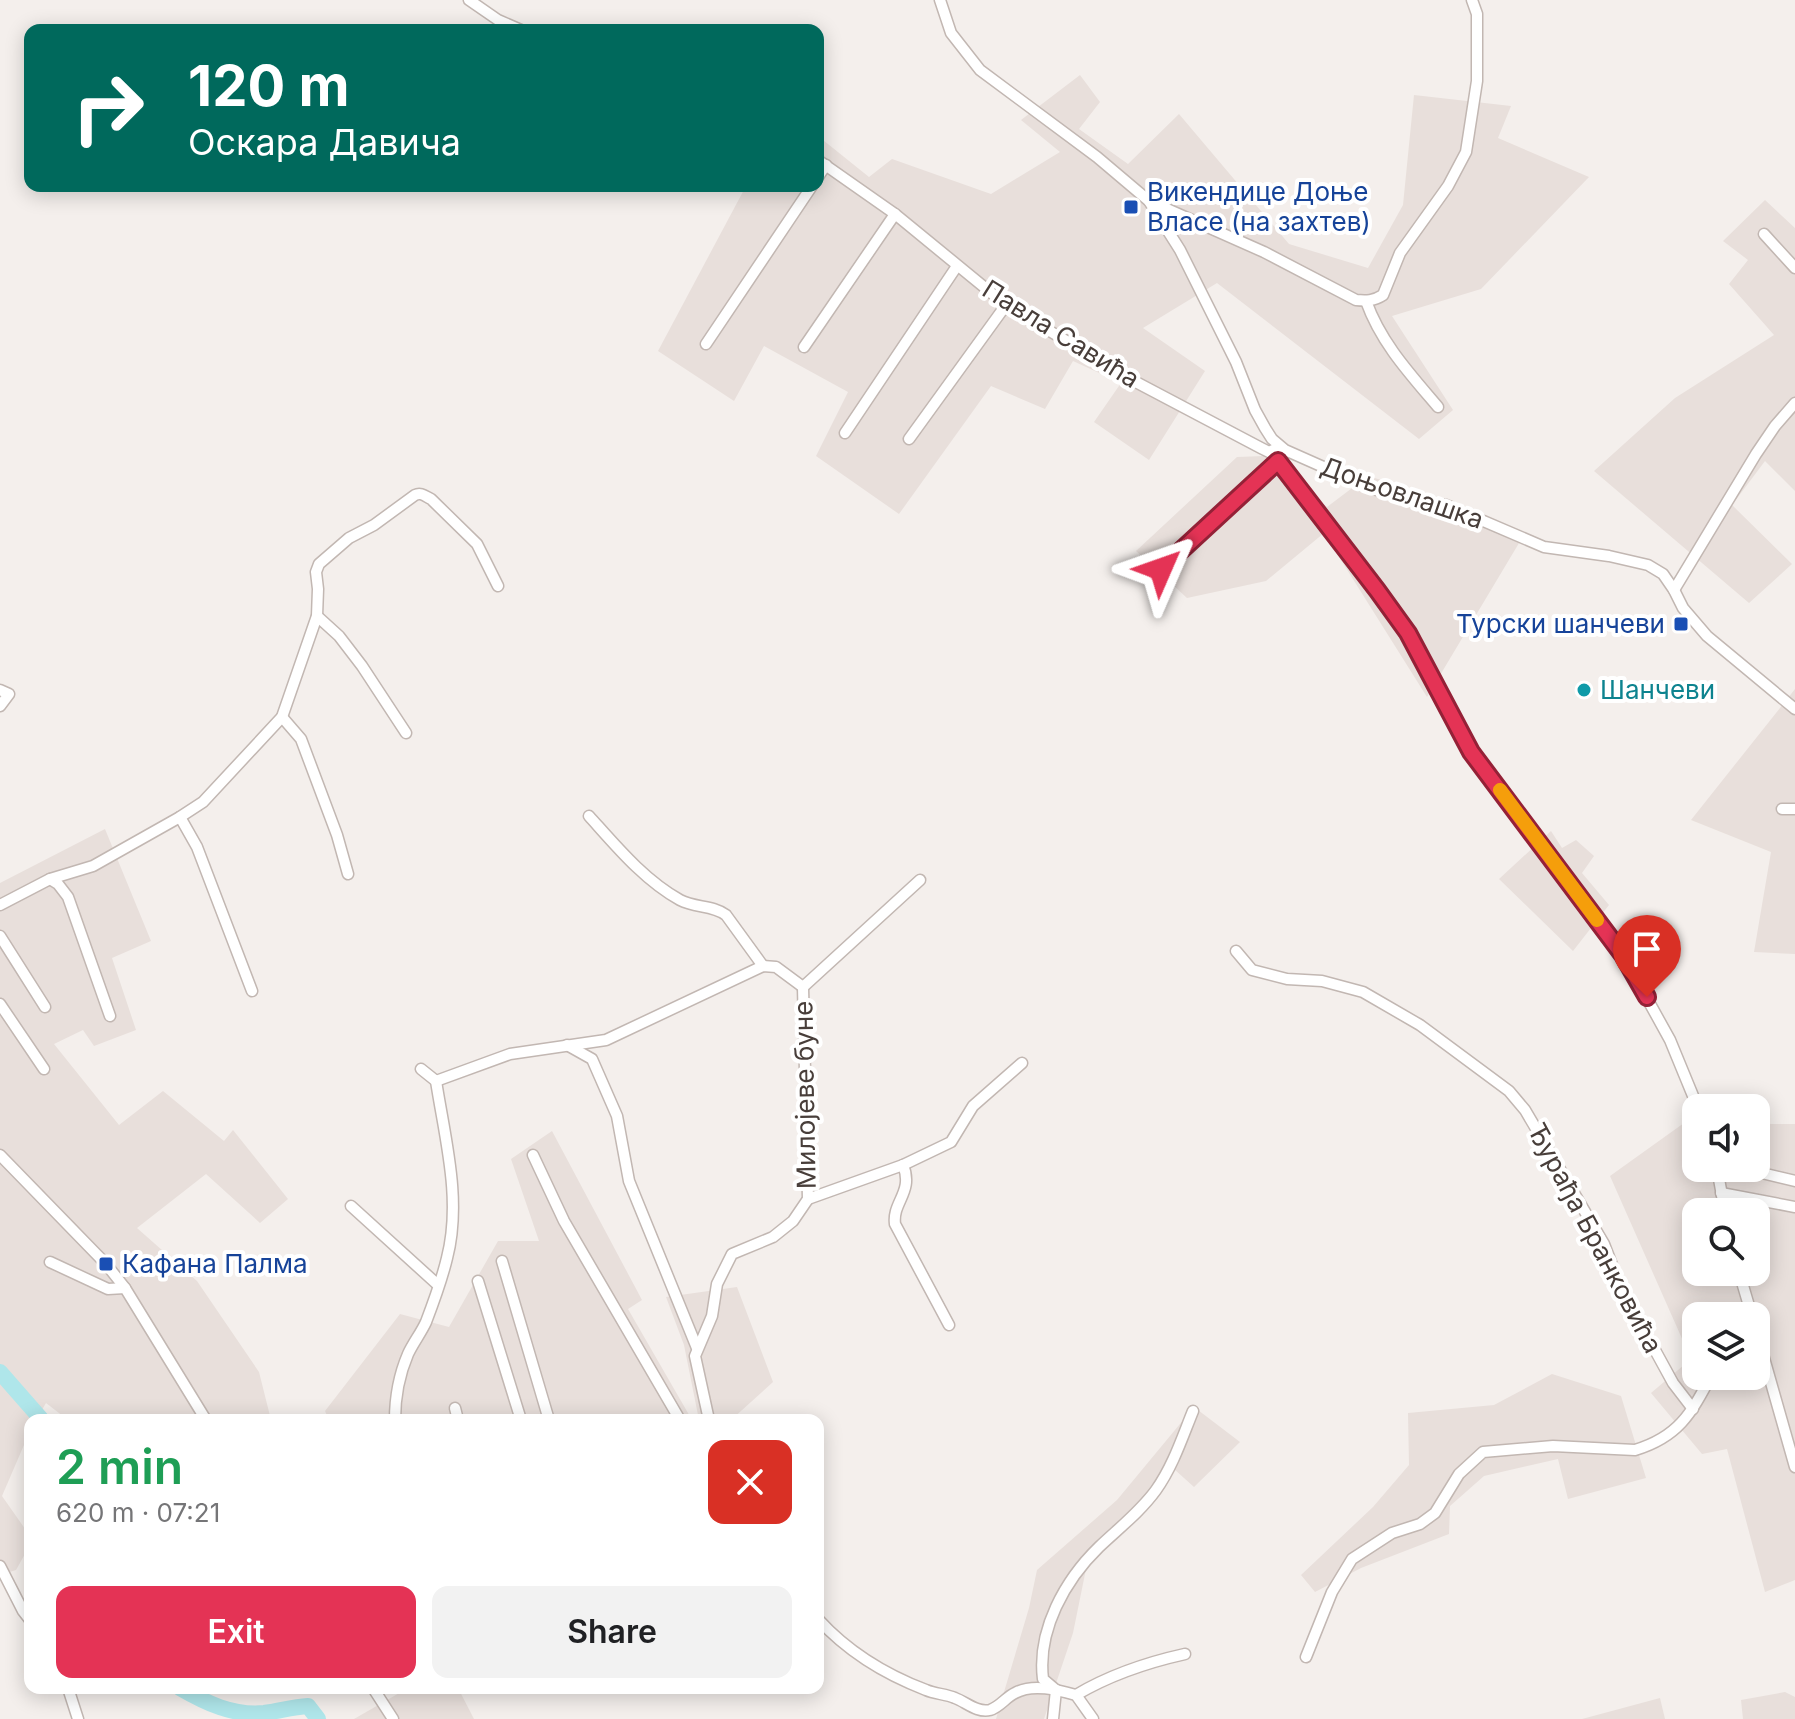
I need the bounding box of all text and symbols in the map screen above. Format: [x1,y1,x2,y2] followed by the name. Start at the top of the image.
[188,52,350,120] text: 120 m
[56,56,160,160] icon: right
[188,120,461,164] text: Оскара Давича
[1147,176,1371,237] place label: Викендице Доње Власе (на захтев)
[1122,198,1140,216] marker: Викендице Доње Власе (на захтев)
[977,273,1145,394] street label: Павла Савића
[1317,450,1488,535] street label: Доњовлашка
[1119,527,1203,611] position arrow
[1456,608,1665,639] place label: Турски шанчеви
[1672,615,1690,633] marker: Турски шанчеви
[1600,674,1715,705] place label: Шанчеви
[1575,681,1593,699] marker: Шанчеви
[1613,915,1681,997] pin
[1625,927,1669,971] icon: arrive
[787,1000,822,1190] street label: Милојеве буне
[1682,1094,1770,1390] map controls
[1682,1094,1770,1182] button: sound
[1522,1117,1669,1358] street label: Ђурађа Бранковића
[1682,1198,1770,1286] button: search
[122,1248,308,1279] place label: Кафана Палма
[97,1255,115,1273] marker: Кафана Палма
[1682,1302,1770,1390] button: layers
[56,1437,183,1496] text: 2 min
[708,1440,792,1524] button: close
[56,1497,220,1528] text: 620 m · 07:21
[56,1586,416,1678] button: Exit
[432,1586,792,1678] button: Share

